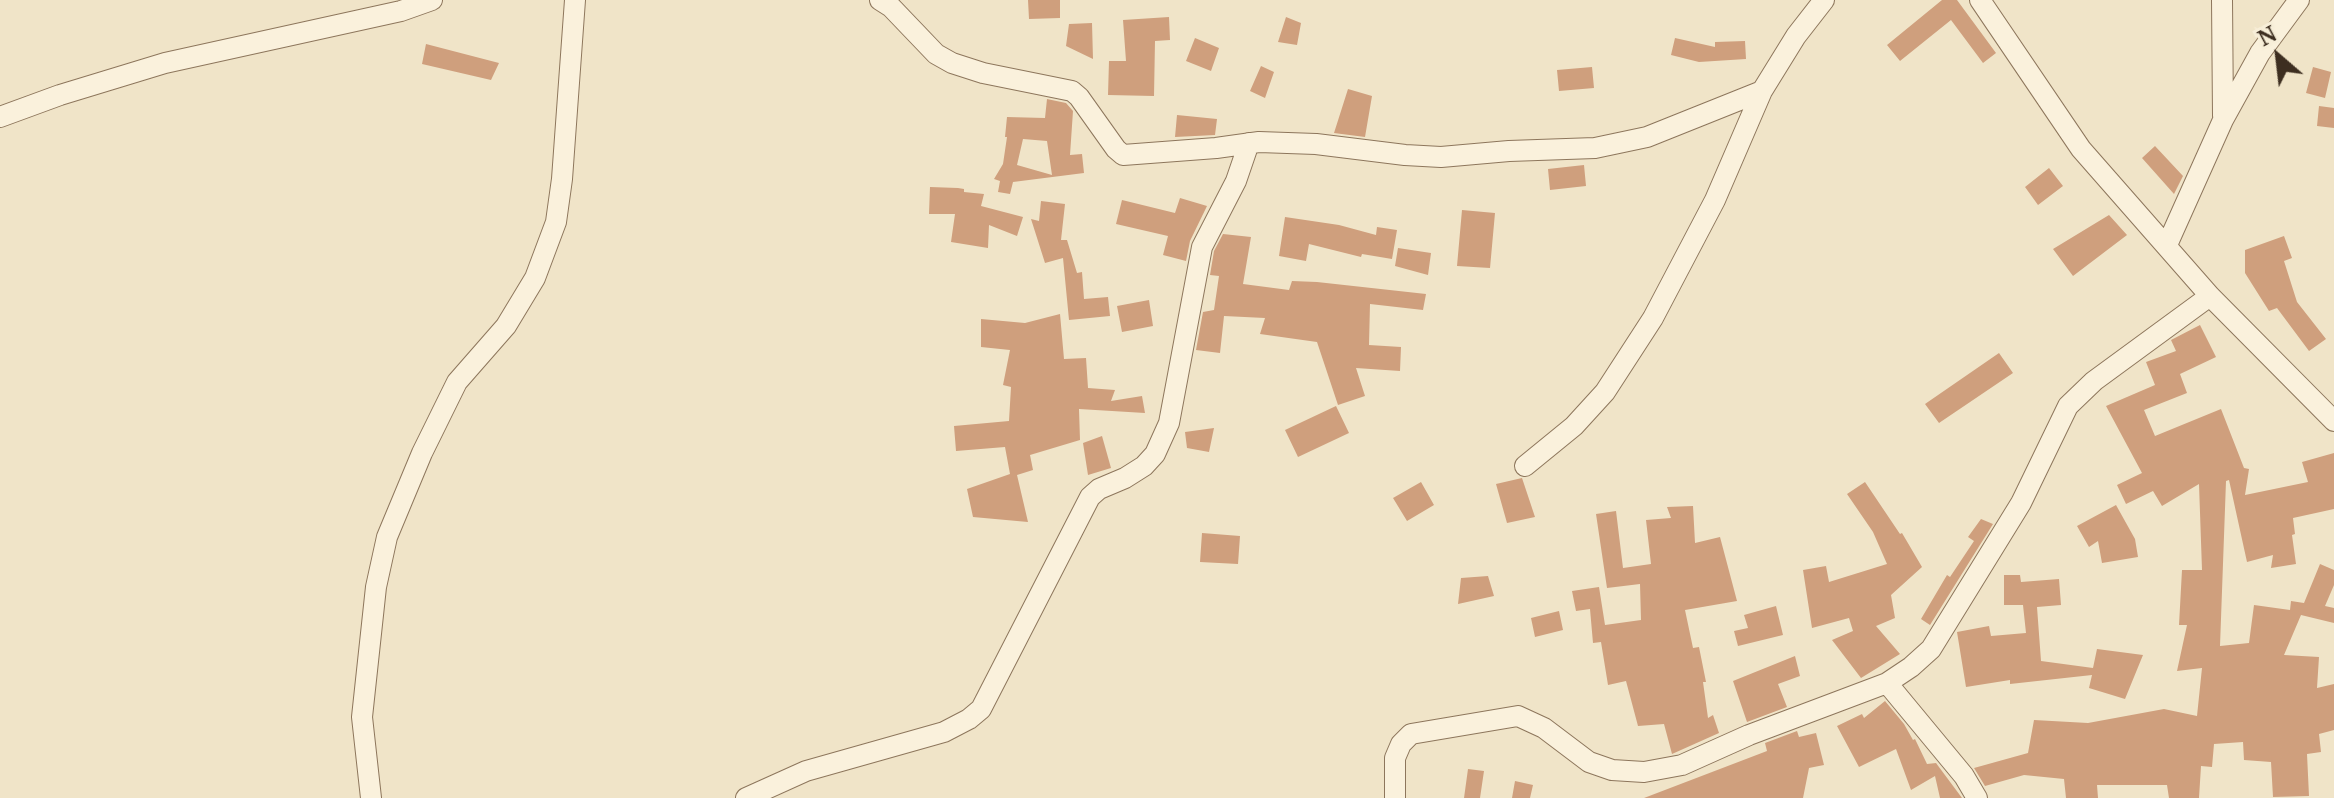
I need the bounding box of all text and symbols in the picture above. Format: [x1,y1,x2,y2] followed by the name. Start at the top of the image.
[2238,16,2318,96] north arrow
[2252,17,2281,52] text: N

